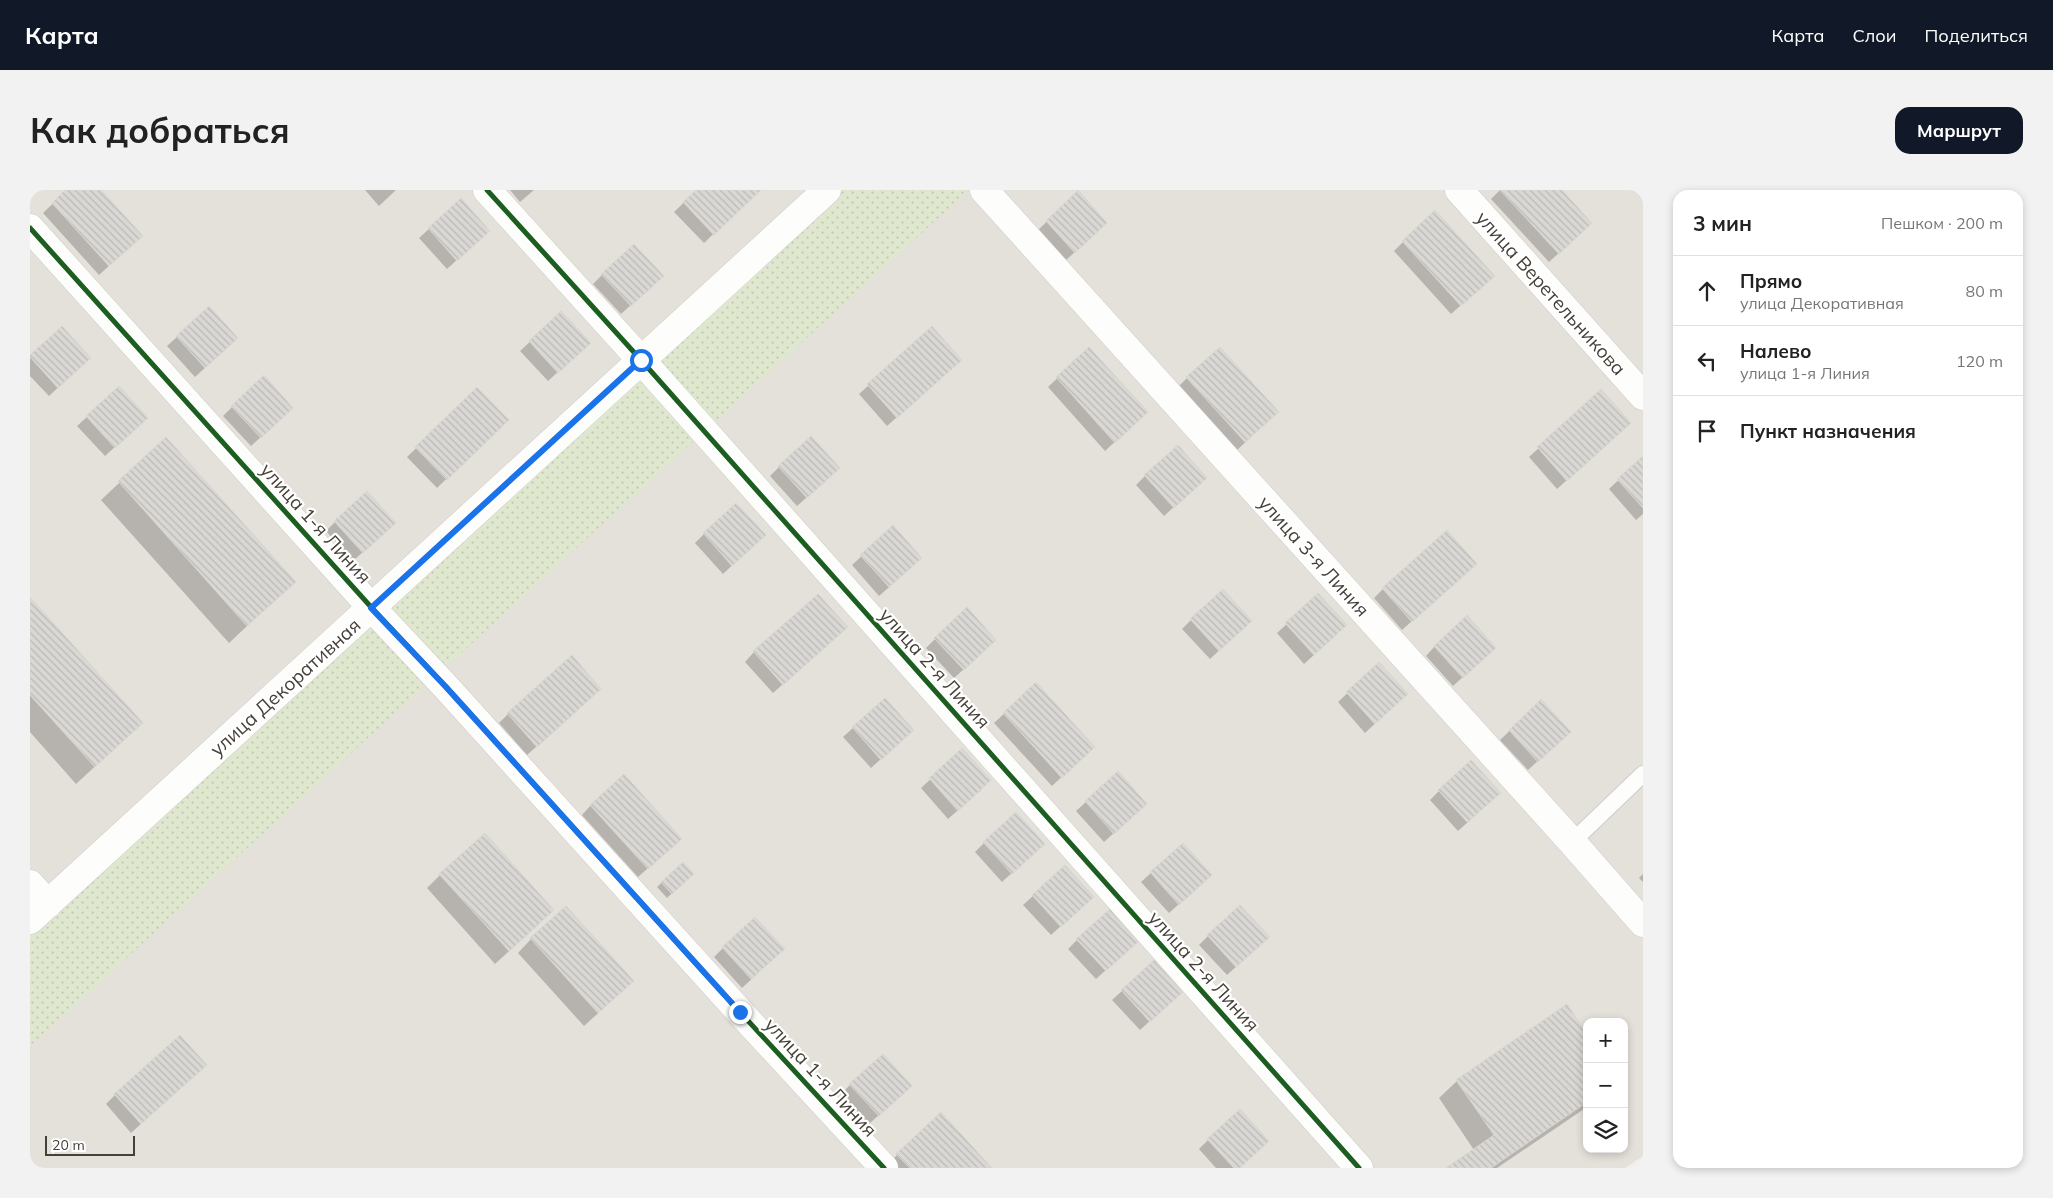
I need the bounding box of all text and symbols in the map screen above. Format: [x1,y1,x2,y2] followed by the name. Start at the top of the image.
[25,20,99,50] text: Карта
[1772,24,1824,47] text: Карта
[1852,24,1897,47] text: Слои
[1925,24,2028,47] text: Поделиться
[1895,107,2023,154] button: Маршрут
[30,108,290,152] text: Как добраться
[1471,206,1631,380] street label: улица Веретельникова
[1693,210,1752,236] text: 3 мин
[1881,213,2003,233] text: Пешком · 200 m
[1740,269,1802,293] text: Прямо
[1693,277,1721,305] icon: ahead
[1966,281,2003,301] text: 80 m
[1740,293,1904,313] text: улица Декоративная
[1740,339,1812,363] text: Налево
[1693,347,1721,375] icon: left
[630,349,653,372] route start
[1956,351,2003,371] text: 120 m
[1740,363,1870,383] text: улица 1-я Линия
[1693,417,1721,445] icon: arrive
[1740,419,1916,443] text: Пункт назначения
[256,458,376,588] street label: улица 1-я Линия
[1254,491,1374,621] street label: улица 3-я Линия
[875,603,995,733] street label: улица 2-я Линия
[205,613,365,761] street label: улица Декоративная
[1144,906,1264,1036] street label: улица 2-я Линия
[729,1001,752,1024] route end
[760,1012,882,1142] street label: улица 1-я Линия
[1583,1018,1628,1153] map controls
[1583,1018,1628,1063] button: +
[1583,1063,1628,1108] button: −
[1583,1108,1628,1153] button: layers
[45,1133,135,1156] scale bar
[52,1136,85,1154] text: 20 m

